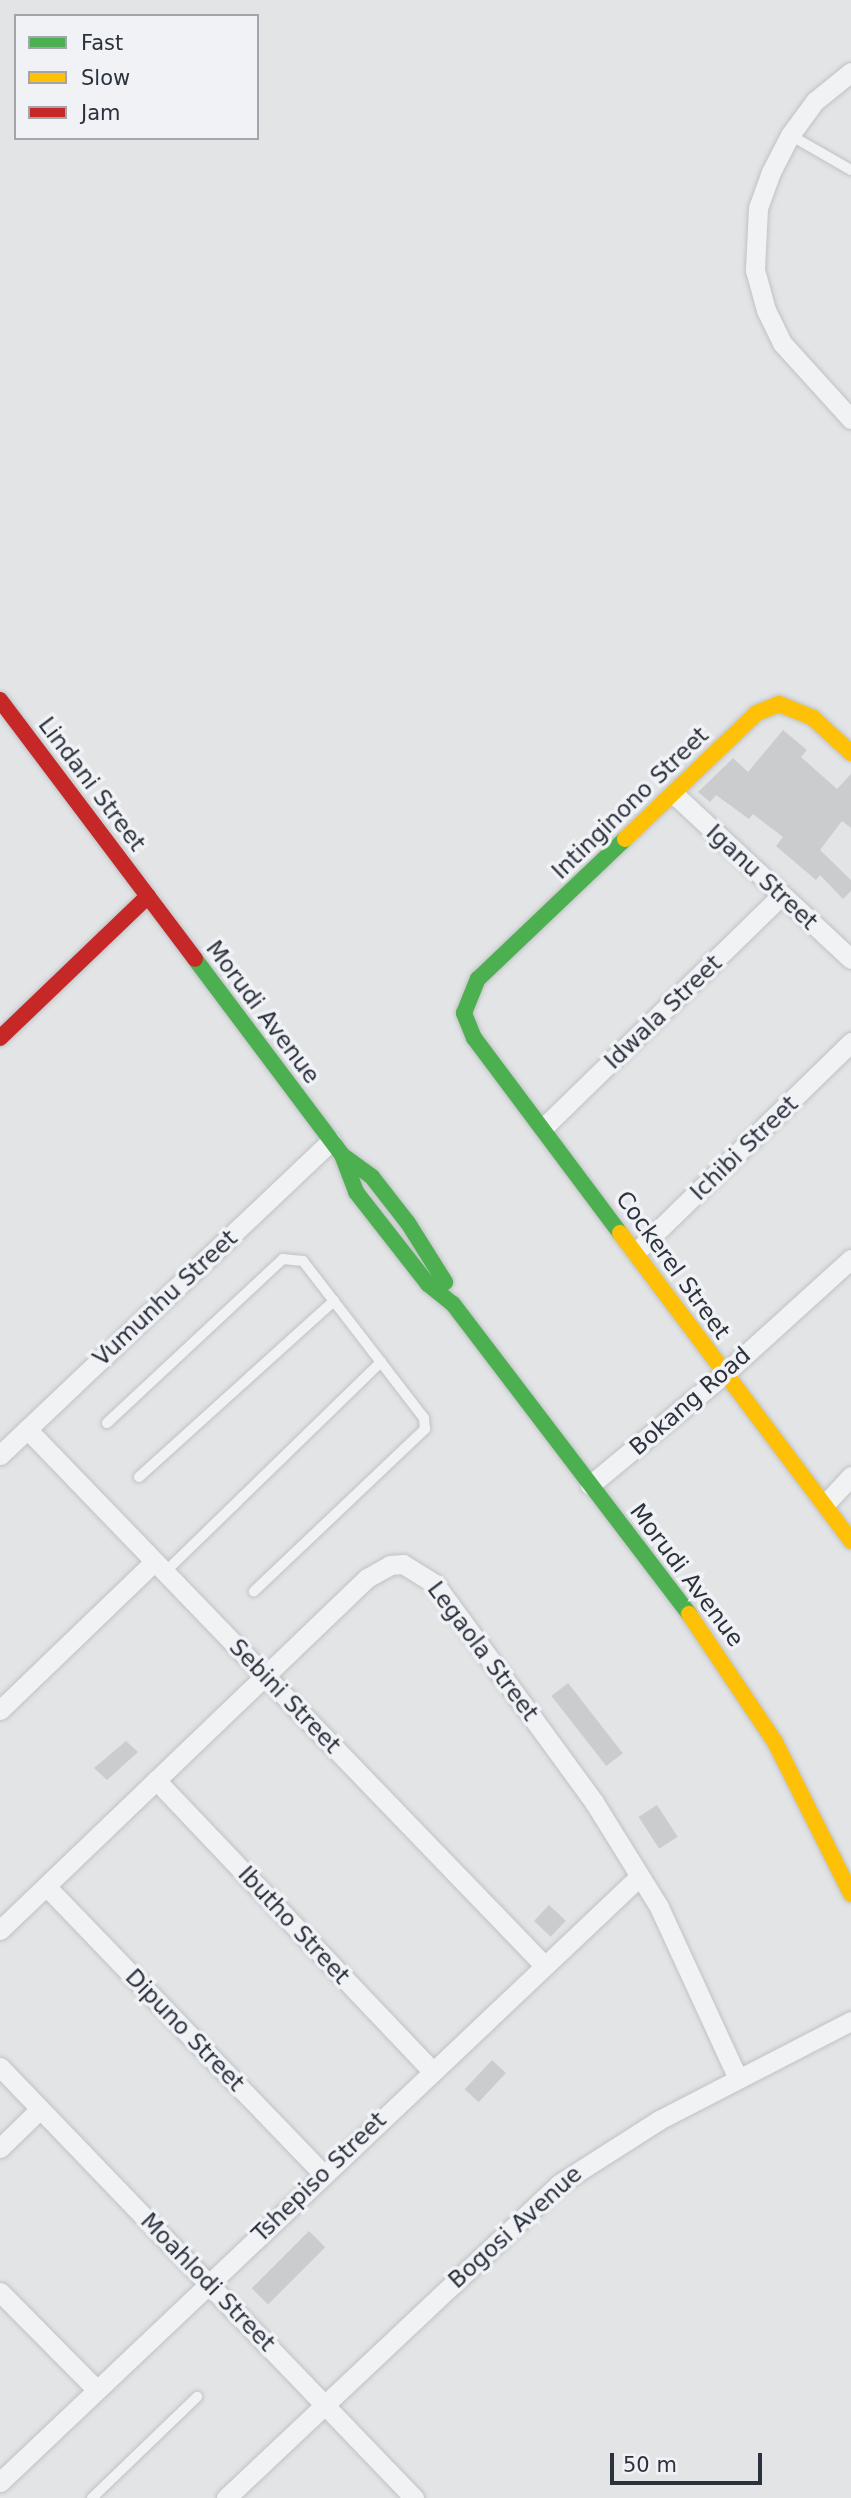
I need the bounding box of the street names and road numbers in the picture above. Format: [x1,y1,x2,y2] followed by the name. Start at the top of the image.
[33,712,151,856] street label: Lindani Street
[546,721,714,885] street label: Intinginono Street
[701,819,823,935] street label: Iganu Street
[200,935,326,1089] street label: Morudi Avenue
[599,949,727,1075] street label: Idwala Street
[685,1090,803,1206] street label: Ichibi Street
[610,1186,736,1344] street label: Cockerel Street
[87,1224,243,1372] street label: Vumunhu Street
[624,1341,756,1461] street label: Bokang Road
[624,1498,750,1652] street label: Morudi Avenue
[422,1576,544,1726] street label: Legaola Street
[224,1633,346,1759] street label: Sebini Street
[232,1860,356,1990] street label: Ibutho Street
[120,1963,250,2097] street label: Dipuno Street
[246,2106,392,2248] street label: Tshepiso Street
[443,2160,587,2294] street label: Bogosi Avenue
[135,2207,281,2357] street label: Moahlodi Street

